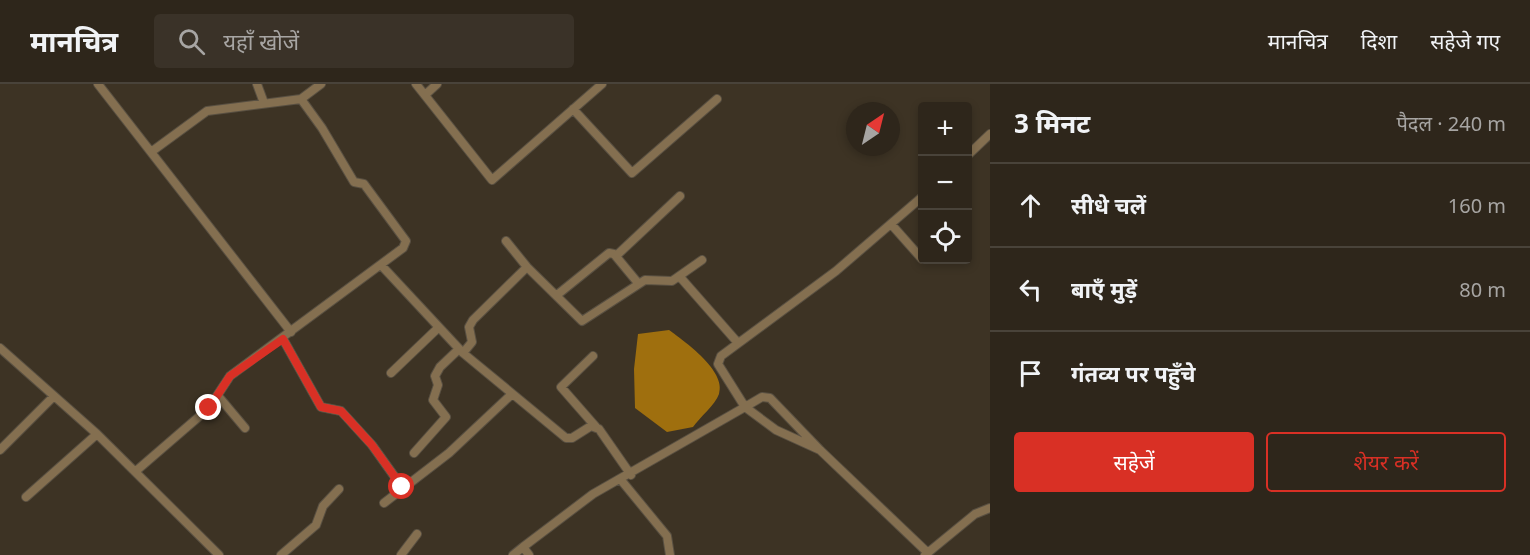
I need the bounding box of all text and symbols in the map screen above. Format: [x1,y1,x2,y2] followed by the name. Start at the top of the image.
[154,14,574,68] search box
[30,22,118,60] text: मानचित्र
[175,25,208,58] icon: search
[223,26,299,56] text: यहाँ खोजें
[1268,27,1328,55] text: मानचित्र
[1361,27,1397,55] text: दिशा
[1430,27,1500,55] text: सहेजे गए
[846,102,900,156] north arrow
[918,102,972,264] map controls
[918,102,972,156] button: +
[1014,105,1090,141] text: 3 मिनट
[1396,110,1506,137] text: पैदल · 240 m
[918,156,972,210] button: −
[1014,189,1047,222] icon: ahead
[1071,190,1146,220] text: सीधे चलें
[1448,192,1506,219] text: 160 m
[918,210,972,264] button: locate
[1014,273,1047,306] icon: left
[1071,274,1137,304] text: बाएँ मुड़ें
[1459,276,1506,303] text: 80 m
[1014,357,1047,390] icon: arrive
[1071,358,1196,388] text: गंतव्य पर पहुँचे
[195,394,221,420] route end
[1014,432,1254,492] button: सहेजें
[1266,432,1506,492] button: शेयर करें
[388,473,414,499] route start

